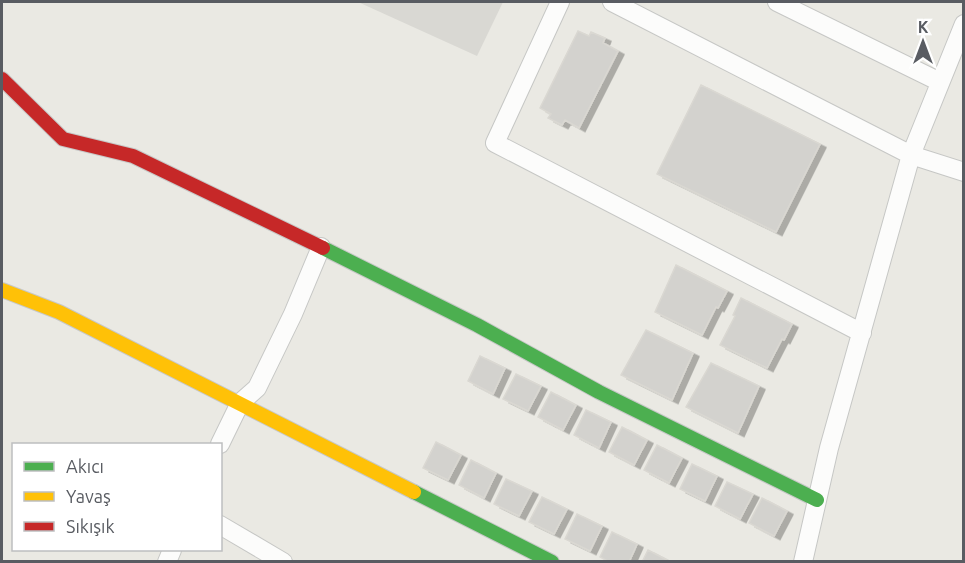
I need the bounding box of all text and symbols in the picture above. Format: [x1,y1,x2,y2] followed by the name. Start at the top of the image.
[893,12,953,72] north arrow
[918,18,929,36] text: K
[12,443,222,551] legend
[66,456,104,476] text: Akıcı
[66,486,111,506] text: Yavaş
[66,516,115,536] text: Sıkışık

